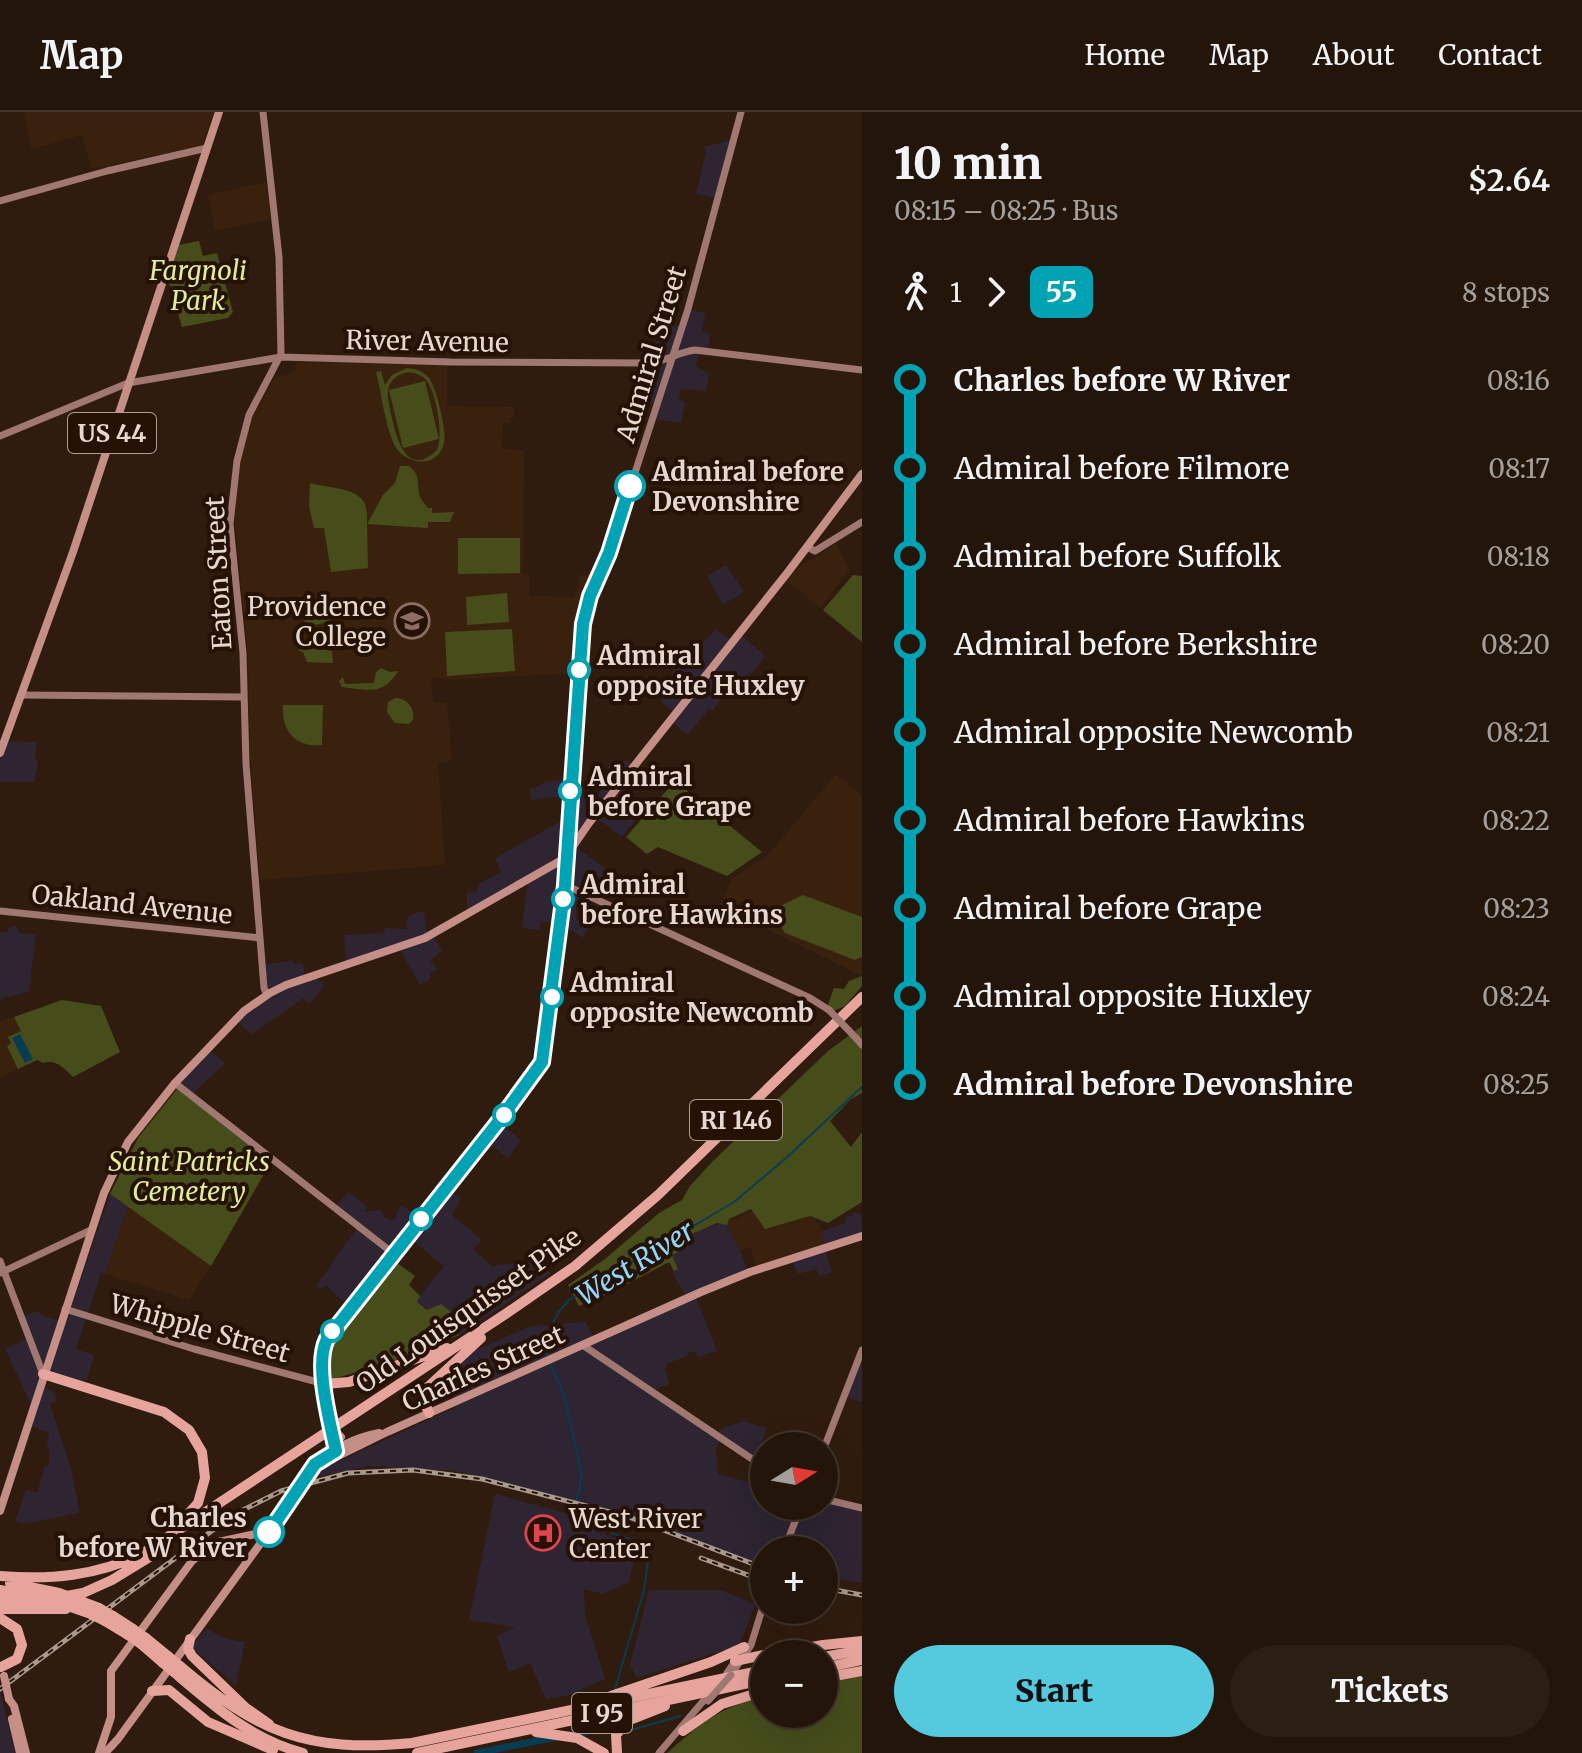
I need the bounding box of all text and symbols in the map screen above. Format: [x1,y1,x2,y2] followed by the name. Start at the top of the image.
[40,32,124,79] text: Map
[1084,37,1165,73] text: Home
[1209,37,1269,73] text: Map
[1313,37,1394,73] text: About
[1438,37,1542,73] text: Contact
[894,136,1042,191] text: 10 min
[1468,161,1550,199] text: $2.64
[894,194,1118,227] text: 08:15 – 08:25 · Bus
[148,254,247,317] park label: Fargnoli Park
[608,262,693,447] street label: Admiral Street
[894,270,938,314] icon: walk
[974,270,1018,314] icon: forward
[1046,274,1077,310] text: 55
[950,276,962,309] text: 1
[1462,276,1550,309] text: 8 stops
[345,323,509,359] street label: River Avenue
[954,361,1290,399] text: Charles before W River
[1487,364,1550,397] text: 08:16
[68,413,156,453] road number: US 44
[954,449,1289,487] text: Admiral before Filmore
[1488,452,1550,485] text: 08:17
[651,455,844,518] place label: Admiral before Devonshire
[615,471,645,501] marker: Admiral before Devonshire
[198,495,238,651] street label: Eaton Street
[954,537,1281,575] text: Admiral before Suffolk
[1487,540,1550,573] text: 08:18
[247,590,386,653] place label: Providence College
[393,602,431,640] school or university icon: Providence College
[954,625,1317,663] text: Admiral before Berkshire
[1481,628,1550,661] text: 08:20
[596,639,805,702] place label: Admiral opposite Huxley
[568,659,590,681] marker: Admiral opposite Huxley
[954,713,1353,751] text: Admiral opposite Newcomb
[1486,716,1550,749] text: 08:21
[587,760,751,823] place label: Admiral before Grape
[559,780,581,802] marker: Admiral before Grape
[954,801,1305,839] text: Admiral before Hawkins
[1482,804,1550,837] text: 08:22
[580,868,783,931] place label: Admiral before Hawkins
[30,877,234,931] street label: Oakland Avenue
[552,888,574,910] marker: Admiral before Hawkins
[954,889,1262,927] text: Admiral before Grape
[1483,892,1550,925] text: 08:23
[569,966,814,1029] place label: Admiral opposite Newcomb
[954,977,1312,1015] text: Admiral opposite Huxley
[1482,980,1550,1013] text: 08:24
[541,986,563,1008] marker: Admiral opposite Newcomb
[954,1065,1353,1103] text: Admiral before Devonshire
[1483,1068,1550,1101] text: 08:25
[690,1100,782,1140] road number: RI 146
[493,1104,515,1126] unlabelled marker
[108,1145,270,1208] park label: Saint Patricks Cemetery
[410,1208,432,1230] unlabelled marker
[569,1212,701,1313] water label: West River
[349,1220,587,1400] street label: Old Louisquisset Pike
[105,1286,294,1369] street label: Whipple Street
[397,1317,569,1419] street label: Charles Street
[321,1320,343,1342] unlabelled marker
[750,1432,838,1520] north arrow
[750,1432,838,1728] map controls
[58,1501,247,1564] place label: Charles before W River
[568,1502,703,1565] place label: West River Center
[524,1514,562,1552] hospital icon: West River Center
[254,1517,284,1547] marker: Charles before W River
[750,1536,838,1624] button: +
[750,1640,838,1728] button: −
[894,1645,1214,1737] button: Start
[1230,1645,1550,1737] button: Tickets
[572,1693,632,1733] road number: I 95

